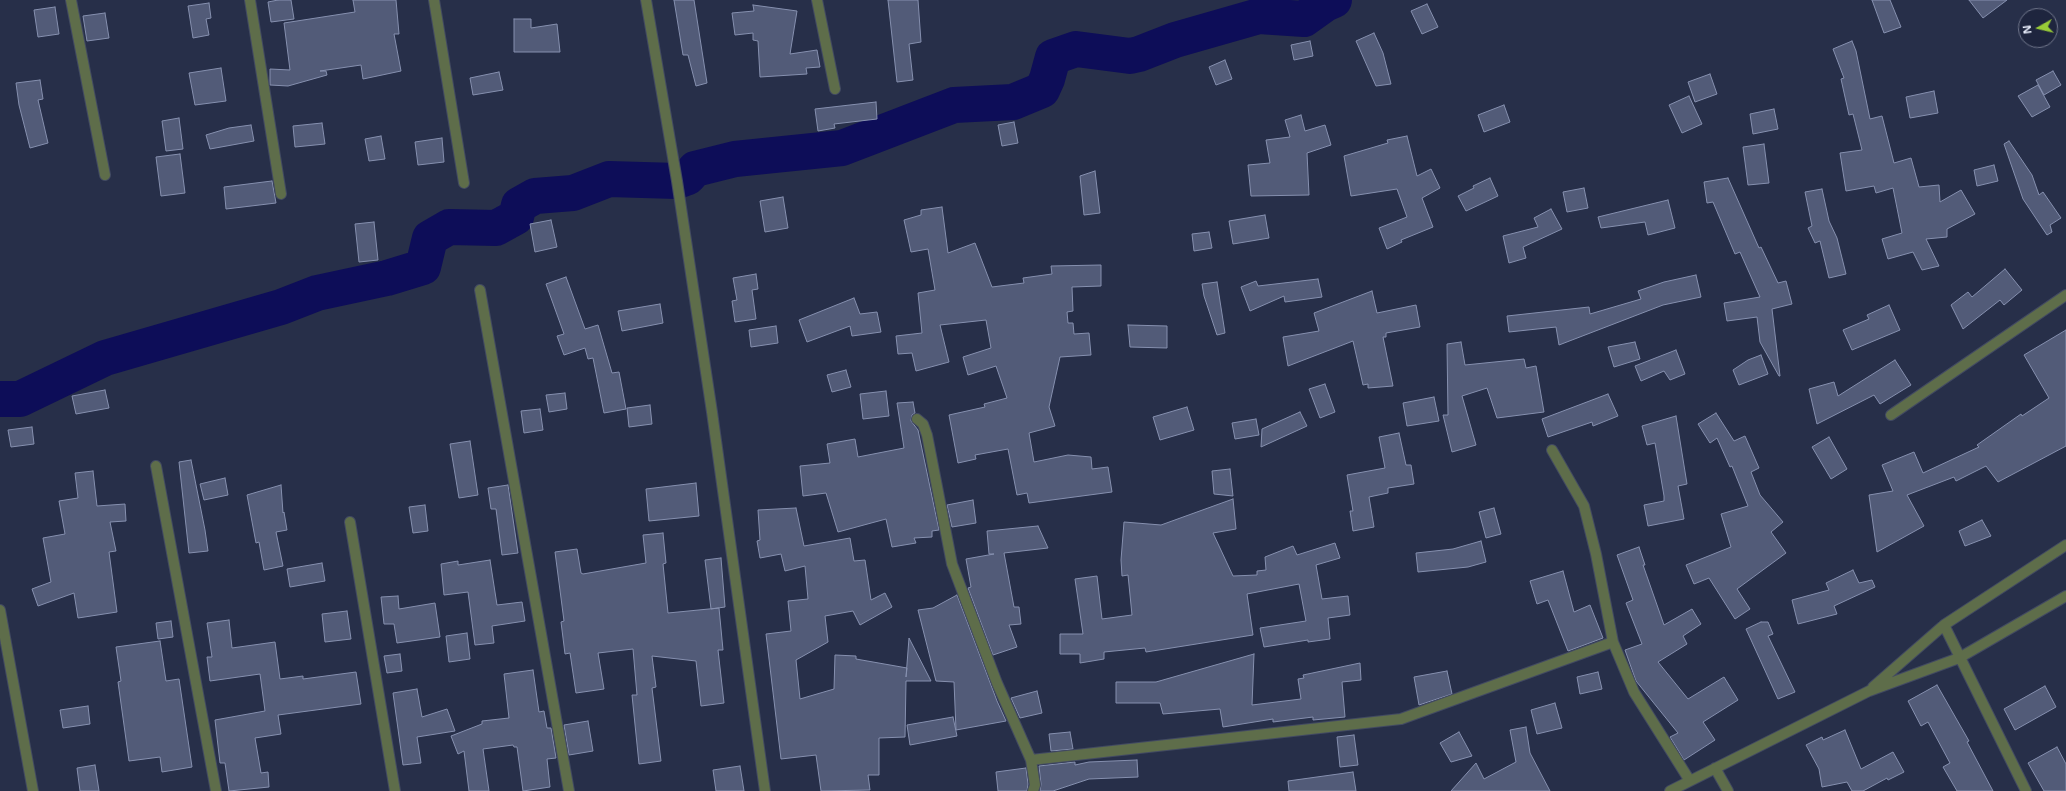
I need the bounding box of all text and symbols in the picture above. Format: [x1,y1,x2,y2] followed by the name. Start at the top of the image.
[2018,8,2058,48] north arrow
[2019,24,2035,35] text: N

